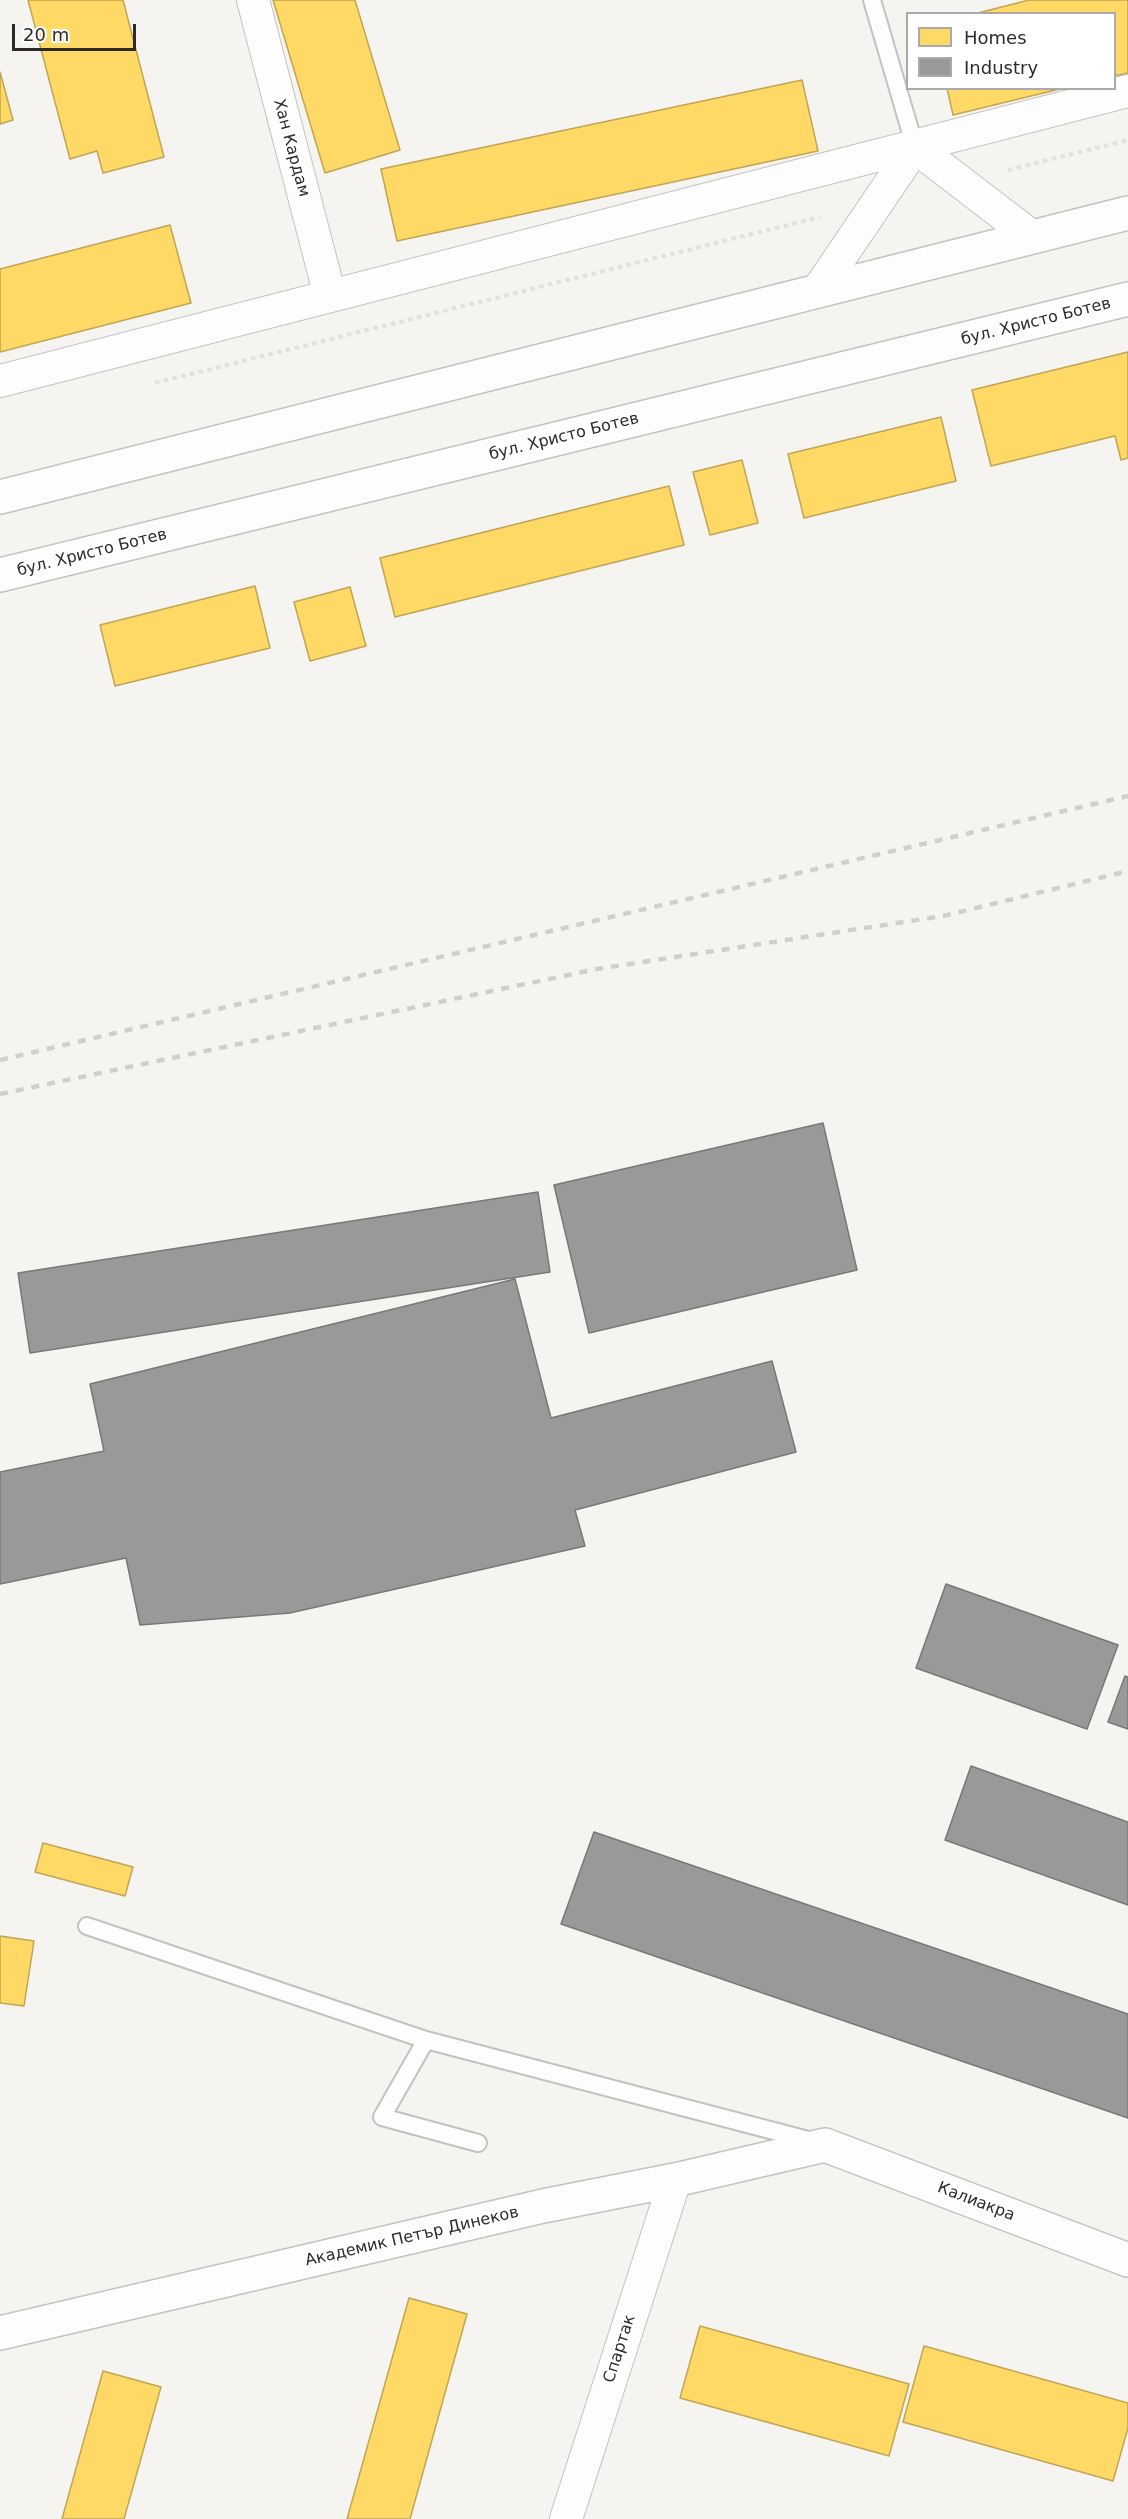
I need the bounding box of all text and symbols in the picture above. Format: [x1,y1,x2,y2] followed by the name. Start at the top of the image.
[15,12,140,50] scale bar
[906,12,1116,90] legend
[23,24,69,45] text: 20 m
[964,27,1027,48] text: Homes
[964,57,1038,78] text: Industry
[269,97,313,199] street label: Хан Кардам
[959,294,1113,350] street label: бул. Христо Ботев
[487,409,641,465] street label: бул. Христо Ботев
[15,525,169,581] street label: бул. Христо Ботев
[935,2178,1017,2226] street label: Калиакра
[303,2203,521,2271] street label: Академик Петър Динеков
[600,2313,640,2385] street label: Спартак

